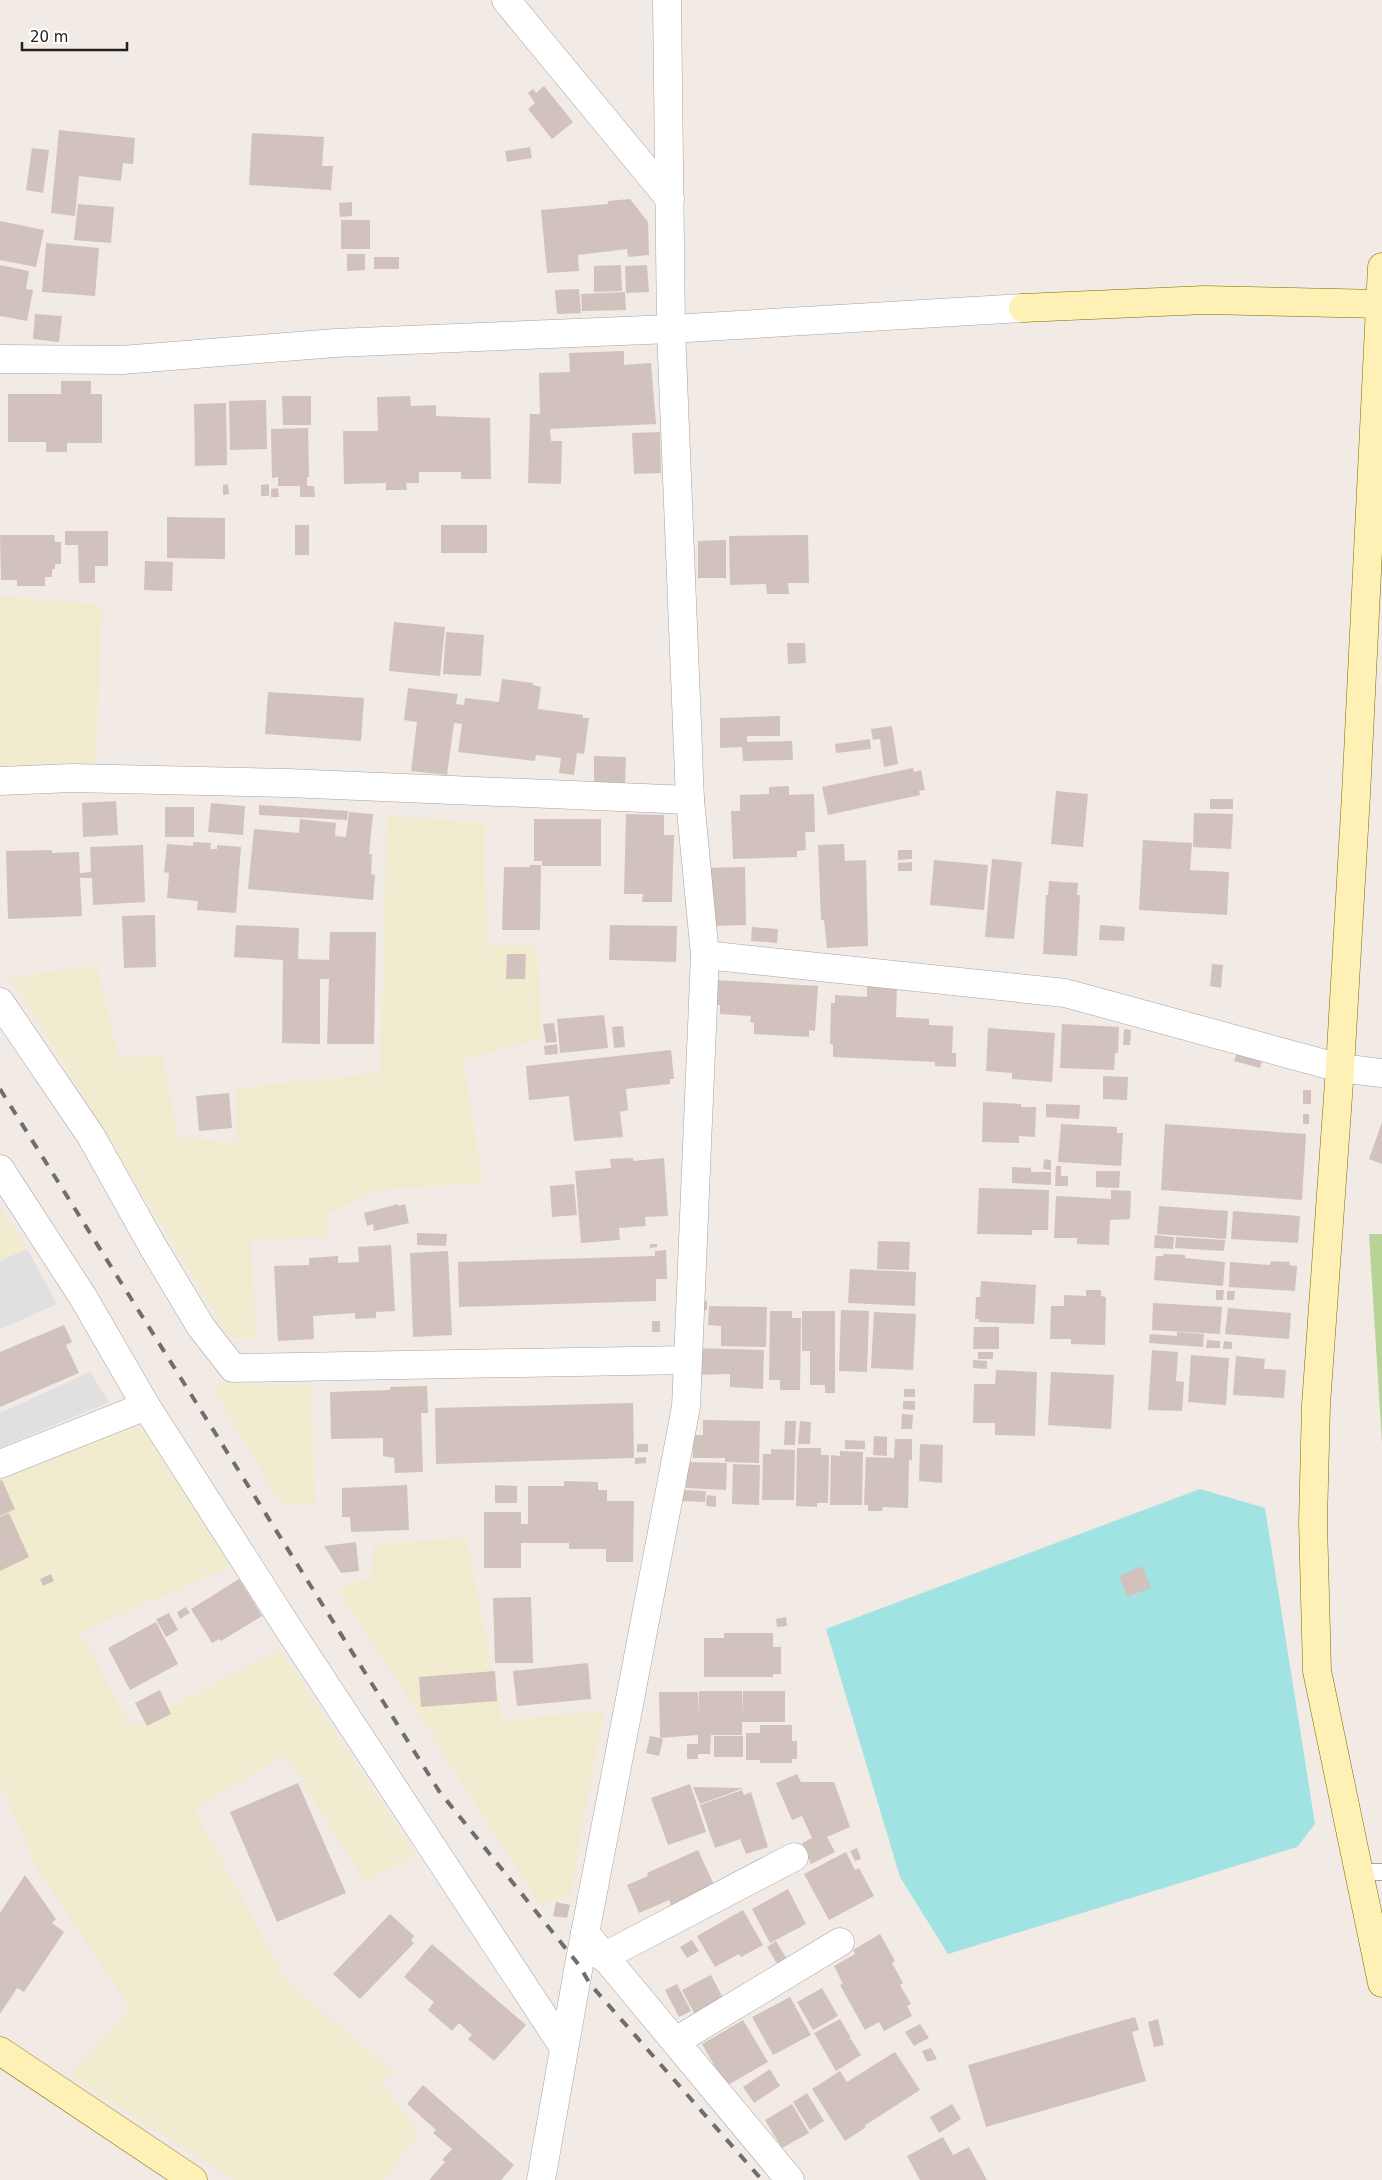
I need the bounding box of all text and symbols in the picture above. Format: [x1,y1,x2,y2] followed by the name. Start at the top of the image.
[22,20,128,52] scale bar
[30,28,68,46] text: 20 m

